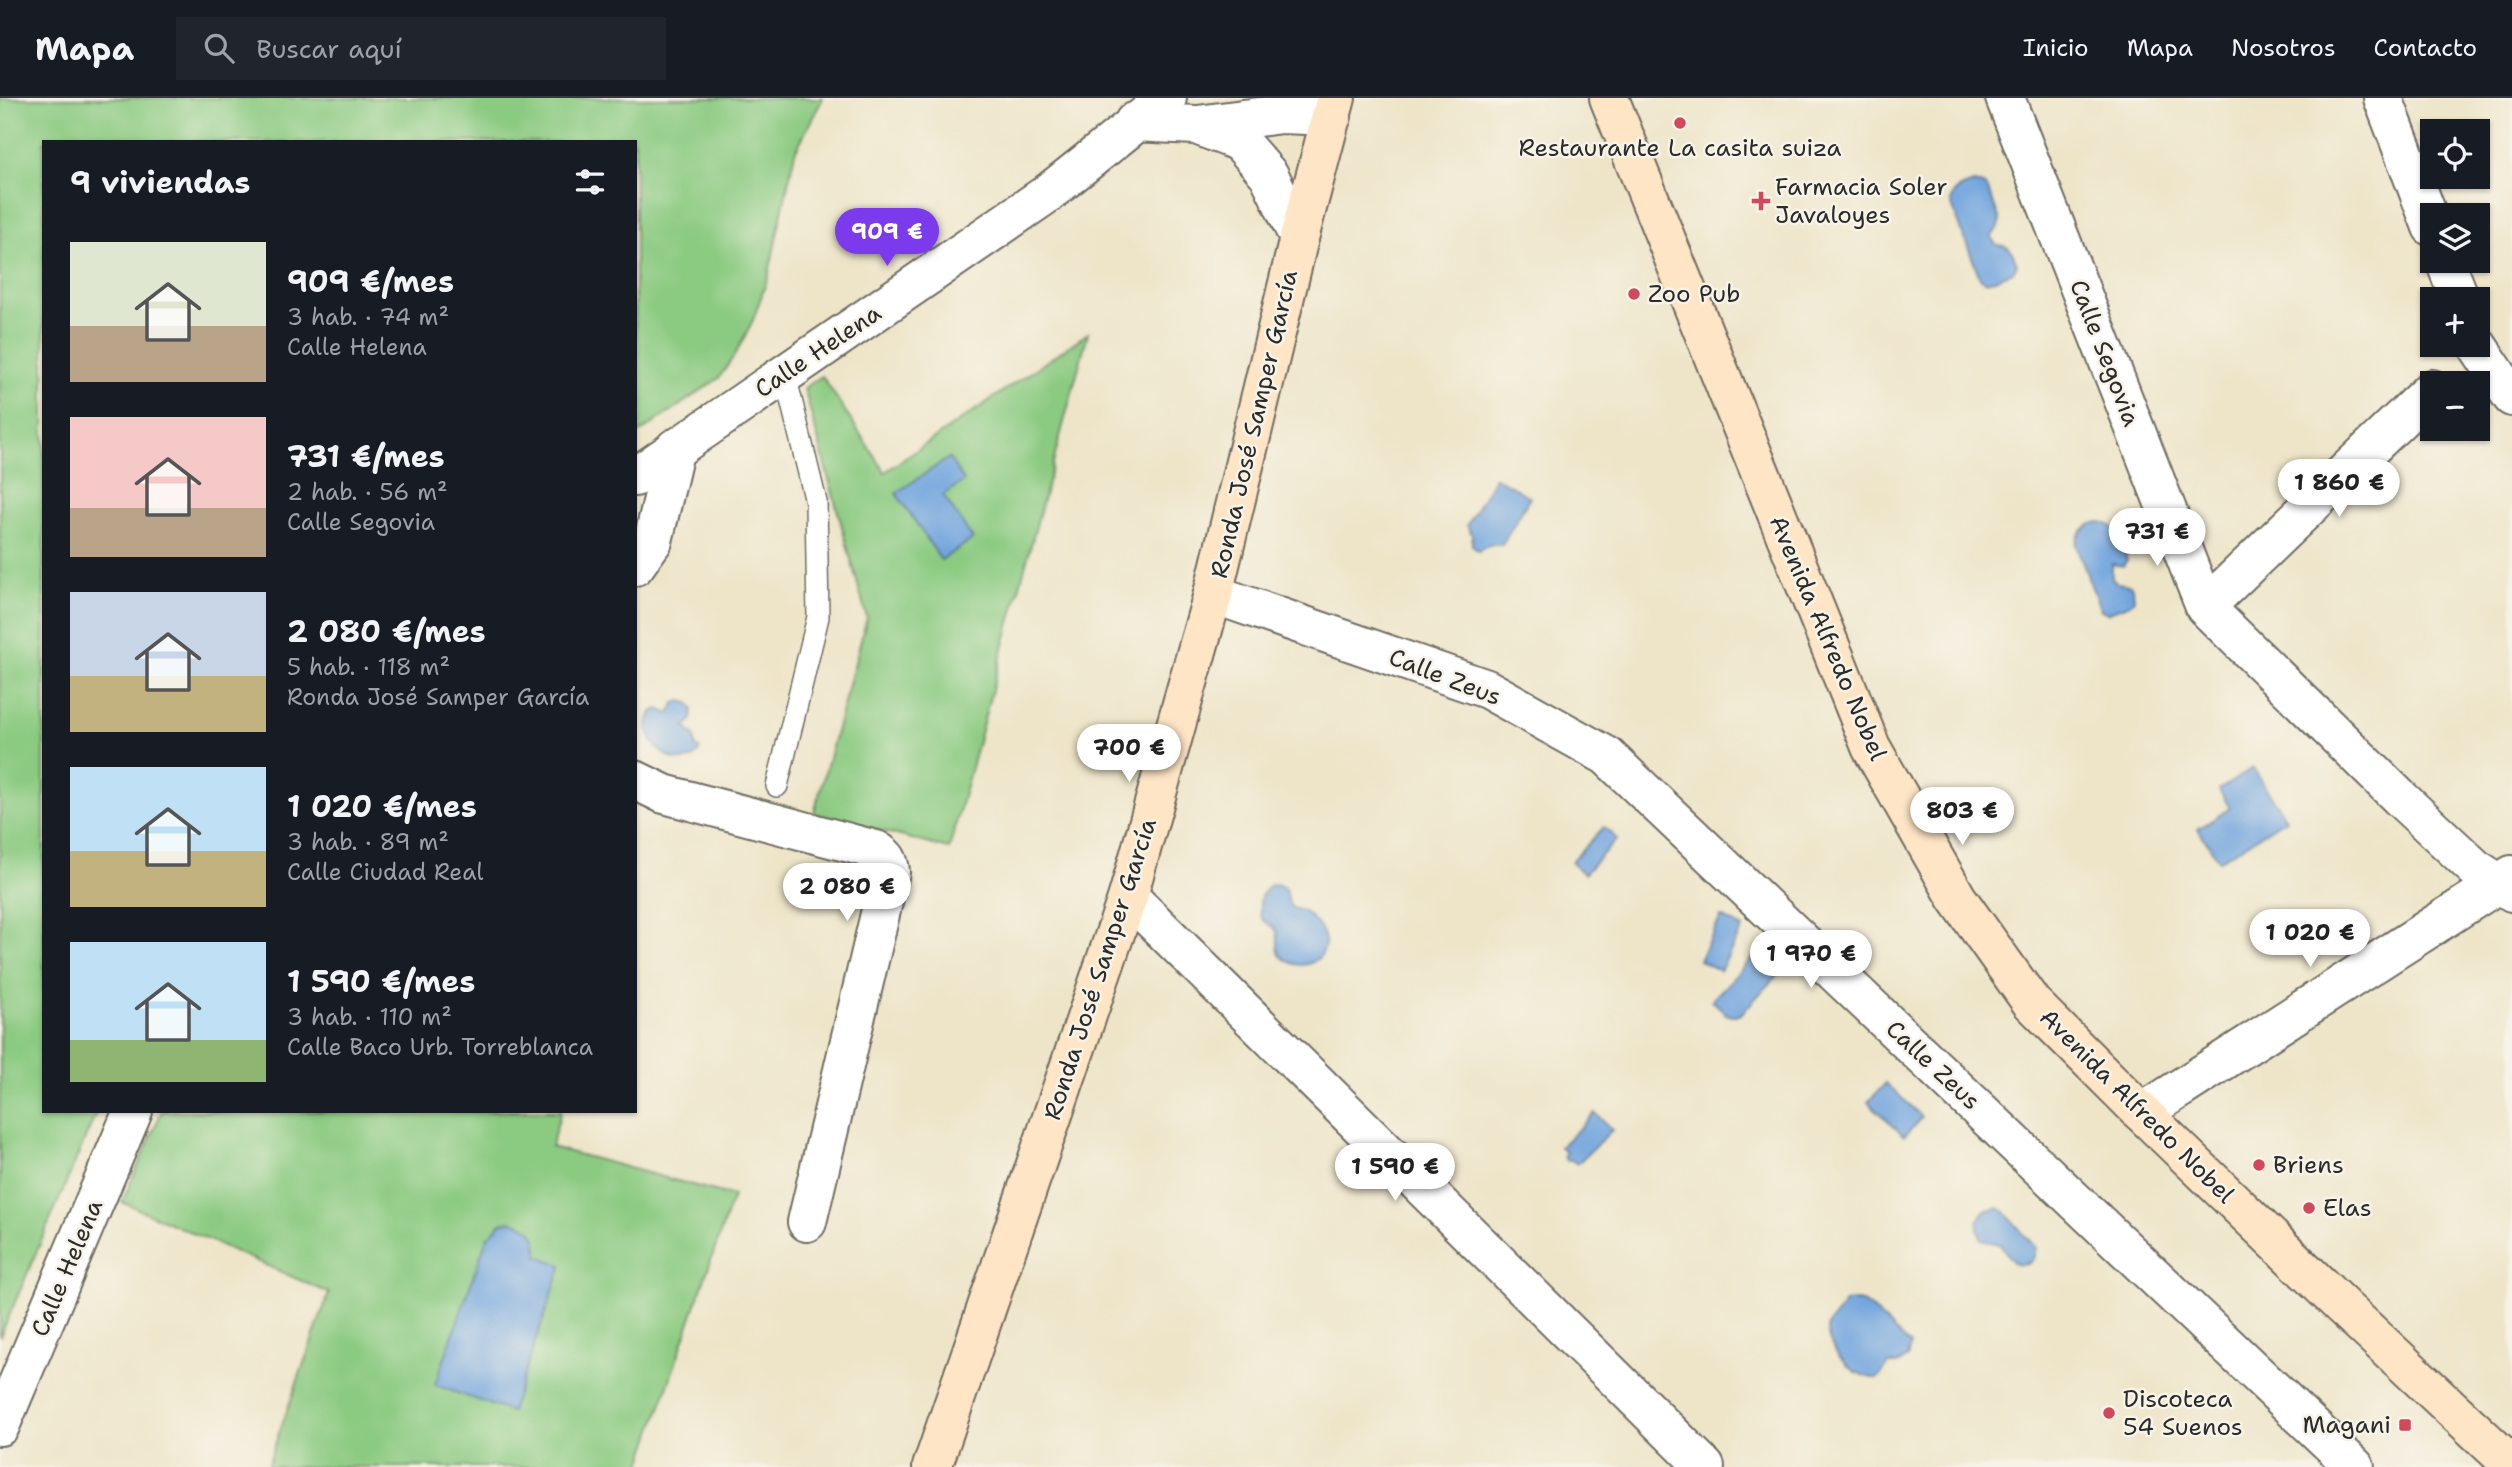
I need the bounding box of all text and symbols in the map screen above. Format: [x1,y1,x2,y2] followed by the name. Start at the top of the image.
[176,17,666,80] search box
[35,26,134,71] text: Mapa
[200,29,238,67] icon: search
[256,31,402,66] text: Buscar aquí
[2023,32,2089,64] text: Inicio
[2127,32,2193,64] text: Mapa
[2231,32,2336,64] text: Nosotros
[2374,32,2477,64] text: Contacto
[1672,115,1688,131] marker: Restaurante La casita suiza
[2420,119,2490,441] map controls
[2420,119,2490,189] button: locate
[1519,132,1842,164] place label: Restaurante La casita suiza
[70,162,250,203] text: 9 viviendas
[571,163,609,201] icon: filters
[1775,171,1948,231] place label: Farmacia Soler Javaloyes
[1753,193,1769,209] marker: Farmacia Soler Javaloyes
[2420,203,2490,273] button: layers
[838,208,936,268] pin: 909 €
[851,216,923,246] text: 909 €
[287,261,454,302] text: 909 €/mes
[1203,267,1305,581] street label: Ronda José Samper García
[126,270,210,354] icon: home
[2062,275,2148,431] street label: Calle Segovia
[1648,278,1740,310] place label: Zoo Pub
[1626,286,1642,302] marker: Zoo Pub
[2420,287,2490,357] button: +
[749,297,887,405] street label: Calle Helena
[287,302,449,332] text: 3 hab. · 74 m²
[287,332,427,362] text: Calle Helena
[2420,371,2490,441] button: −
[287,436,445,477] text: 731 €/mes
[126,445,210,529] icon: home
[2274,460,2404,519] pin: 1 860 €
[2294,467,2384,497] text: 1 860 €
[287,477,448,507] text: 2 hab. · 56 m²
[287,507,435,537] text: Calle Segovia
[2108,508,2206,568] pin: 731 €
[1762,511,1894,766] street label: Avenida Alfredo Nobel
[2125,516,2189,546] text: 731 €
[287,611,486,652] text: 2 080 €/mes
[126,620,210,704] icon: home
[1384,641,1506,713] street label: Calle Zeus
[287,652,450,682] text: 5 hab. · 118 m²
[287,682,589,712] text: Ronda José Samper García
[1080,724,1178,784] pin: 700 €
[1093,732,1165,762] text: 700 €
[287,786,477,827] text: 1 020 €/mes
[1913,788,2011,847] pin: 803 €
[126,795,210,879] icon: home
[1926,795,1998,825] text: 803 €
[1036,814,1164,1124] street label: Ronda José Samper García
[287,827,449,857] text: 3 hab. · 89 m²
[287,857,483,887] text: Calle Ciudad Real
[782,864,912,923] pin: 2 080 €
[799,871,895,901] text: 2 080 €
[2245,910,2375,969] pin: 1 020 €
[2265,917,2355,947] text: 1 020 €
[1746,930,1876,990] pin: 1 970 €
[1766,938,1856,968] text: 1 970 €
[287,961,475,1002] text: 1 590 €/mes
[126,970,210,1054] icon: home
[287,1002,452,1032] text: 3 hab. · 110 m²
[2033,1002,2242,1211] street label: Avenida Alfredo Nobel
[1879,1013,1987,1117] street label: Calle Zeus
[287,1032,593,1062] text: Calle Baco Urb. Torreblanca
[1330,1144,1460,1203] pin: 1 590 €
[2273,1149,2344,1181] place label: Briens
[1351,1151,1439,1181] text: 1 590 €
[2251,1157,2267,1173] marker: Briens
[2323,1192,2372,1224] place label: Elas
[24,1195,110,1341] street label: Calle Helena
[2301,1200,2317,1216] marker: Elas
[2123,1383,2243,1443] place label: Discoteca 54 Suenos
[2101,1405,2117,1421] marker: Discoteca 54 Suenos
[2303,1409,2391,1441] place label: Magani
[2397,1417,2413,1433] marker: Magani

